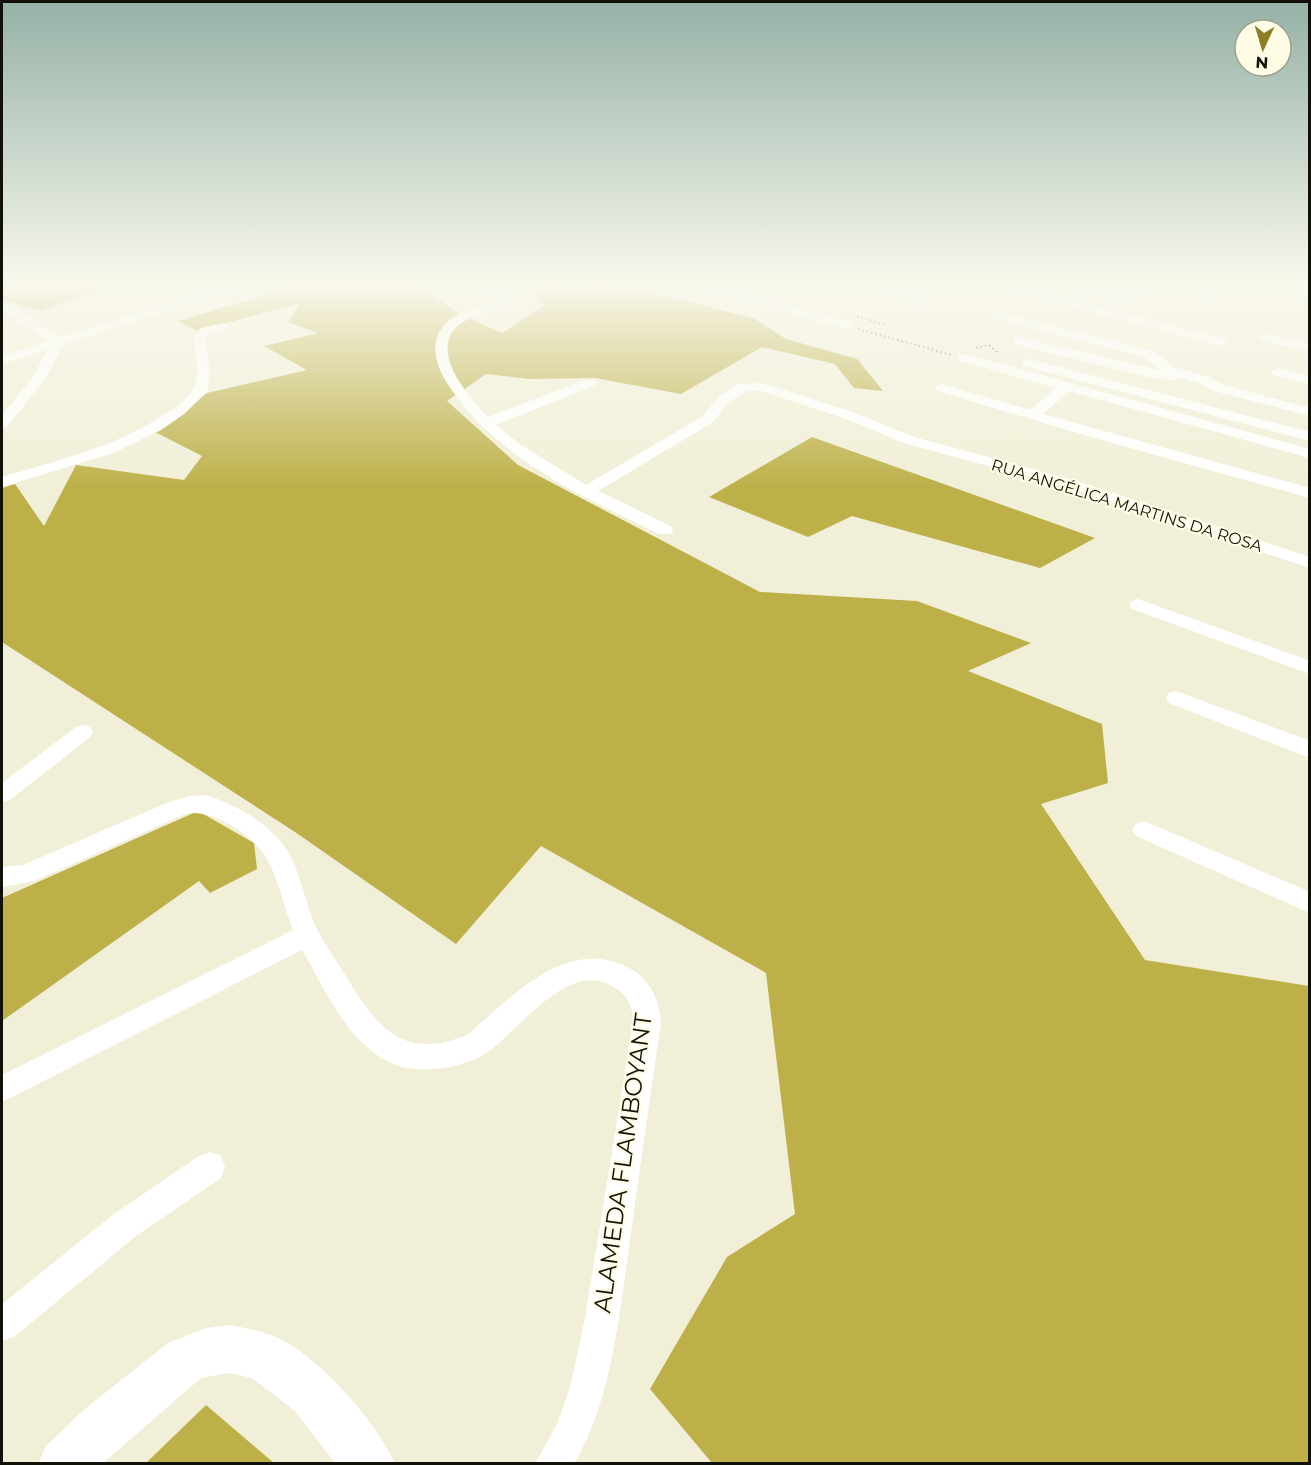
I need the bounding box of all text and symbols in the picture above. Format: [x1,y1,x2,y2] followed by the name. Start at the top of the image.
[1233,18,1293,78] north arrow
[1255,53,1269,72] text: N
[989,455,1265,556] street label: RUA ANGÉLICA MARTINS DA ROSA
[587,1011,658,1315] street label: ALAMEDA FLAMBOYANT

